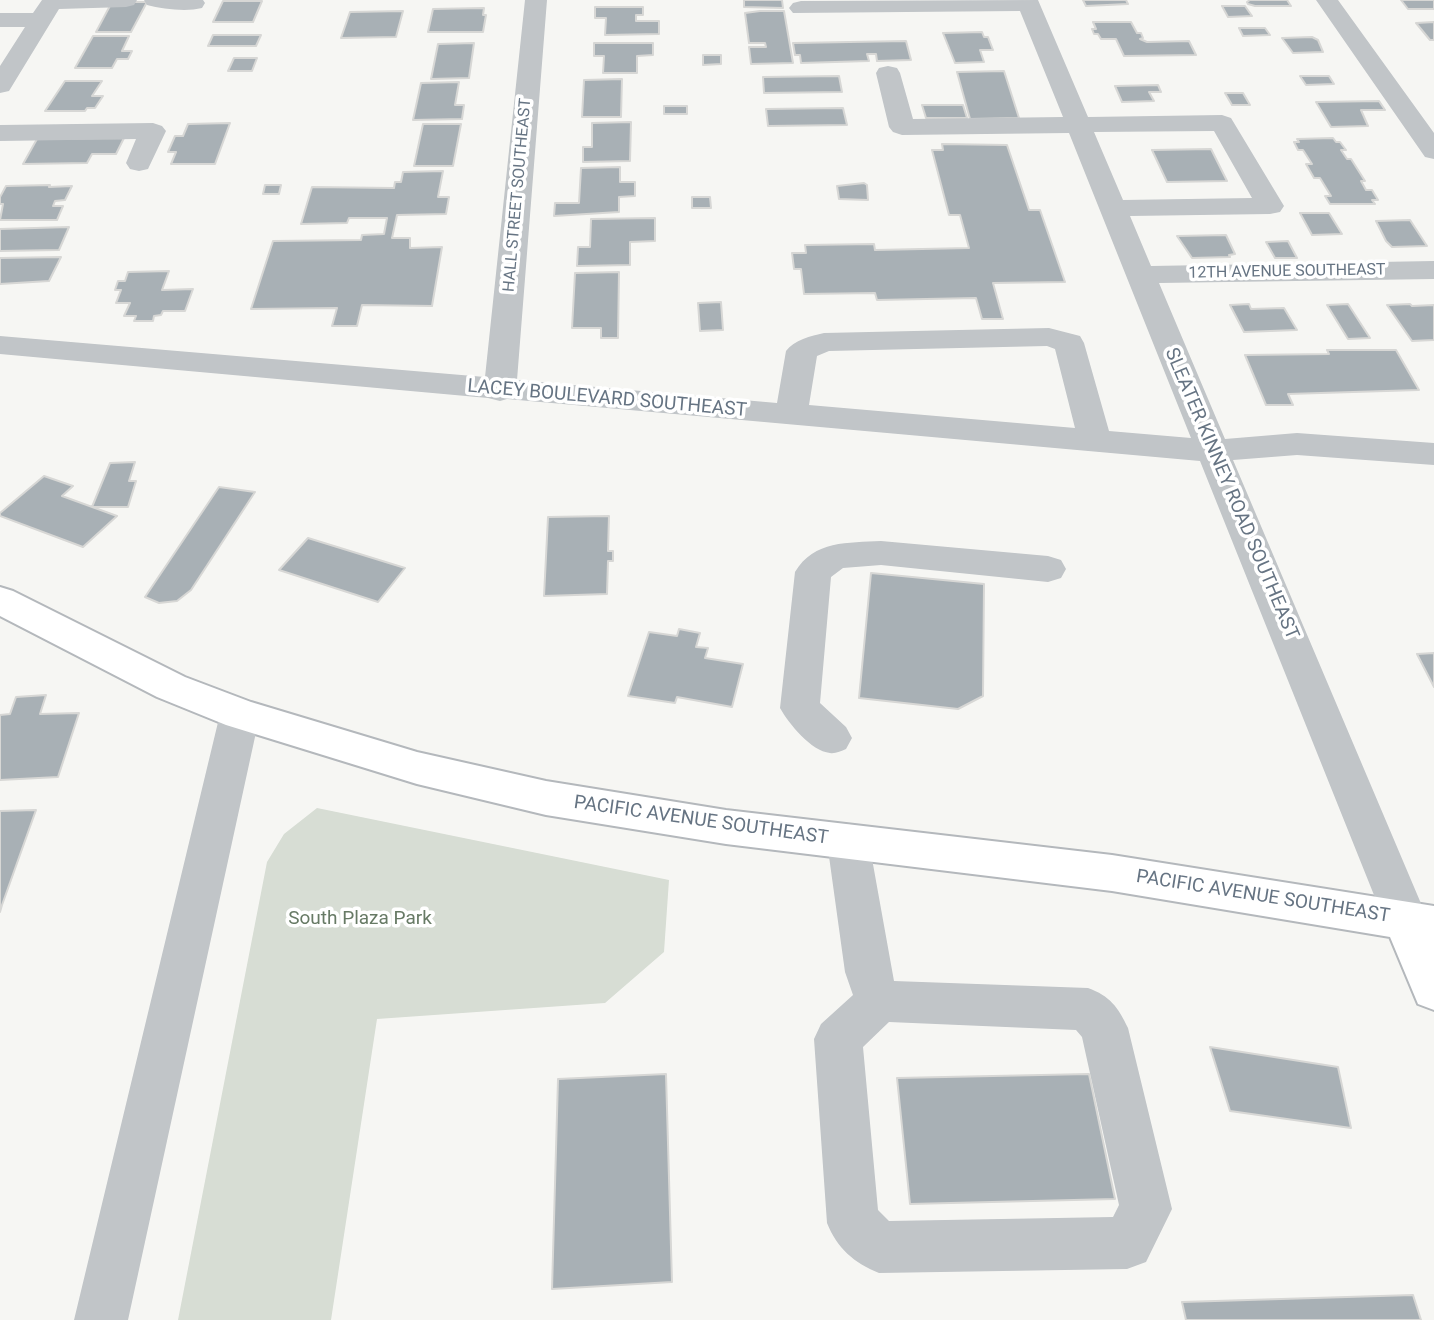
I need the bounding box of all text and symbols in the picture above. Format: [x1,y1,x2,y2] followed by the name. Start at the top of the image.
[500,97,536,293] street label: HALL STREET SOUTHEAST
[1188,261,1386,283] street label: 12TH AVENUE SOUTHEAST
[1159,345,1303,643] street label: SLEATER KINNEY ROAD SOUTHEAST
[466,375,748,423] street label: LACEY BOULEVARD SOUTHEAST
[572,792,830,850] street label: PACIFIC AVENUE SOUTHEAST
[1135,866,1391,928] street label: PACIFIC AVENUE SOUTHEAST
[288,908,432,930] park label: South Plaza Park

